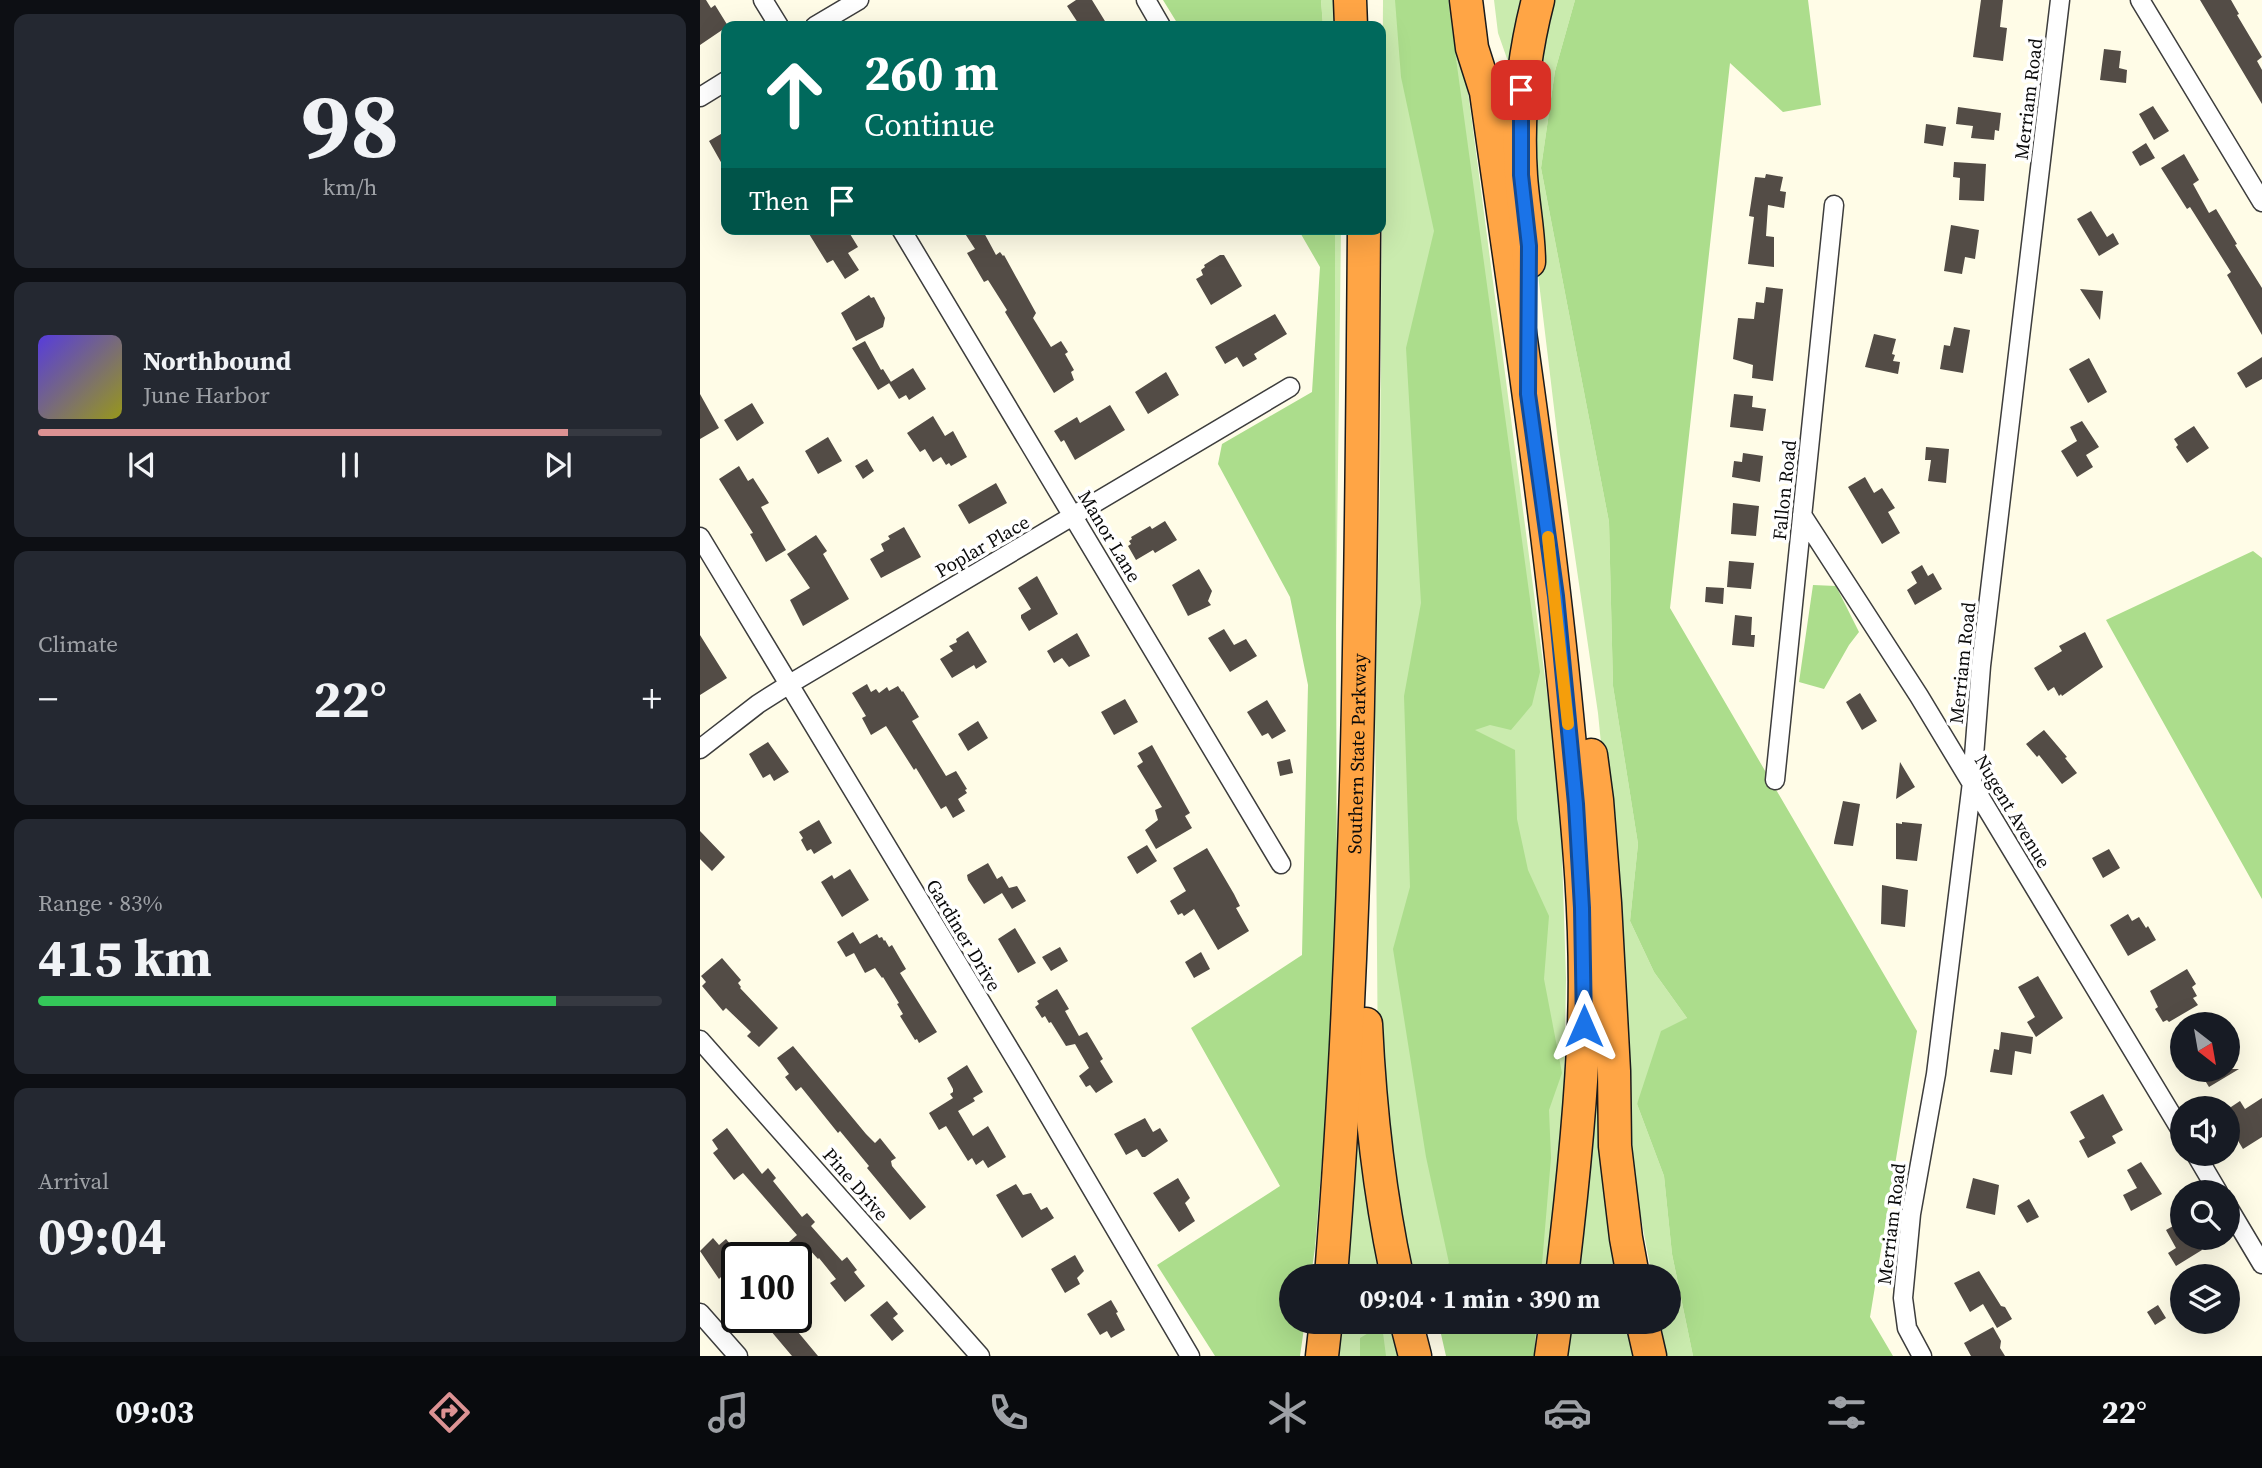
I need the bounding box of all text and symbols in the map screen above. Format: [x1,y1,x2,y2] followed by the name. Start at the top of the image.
[2008,36,2048,161] street label: Merriam Road
[864,39,999,106] text: 260 m
[749,49,840,140] icon: ahead
[1491,60,1551,120] pin
[301,63,399,187] text: 98
[1502,71,1540,109] icon: arrive
[864,103,995,147] text: Continue
[323,171,377,203] text: km/h
[823,182,861,220] icon: arrive
[749,183,809,219] text: Then
[143,343,291,379] text: Northbound
[143,379,270,411] text: June Harbor
[1766,438,1802,541] street label: Fallon Road
[123,446,161,484] icon: previous
[331,446,369,484] icon: pause
[539,446,577,484] icon: next
[1072,485,1148,587] street label: Manor Lane
[930,509,1034,583] street label: Poplar Place
[1943,601,1981,725] street label: Merriam Road
[38,628,118,660] text: Climate
[1341,653,1372,854] street label: Southern State Parkway
[313,663,387,734] text: 22°
[38,673,58,725] text: −
[642,673,662,725] text: +
[1969,749,2057,873] street label: Nugent Avenue
[920,874,1008,996] street label: Gardiner Drive
[38,887,163,919] text: Range · 83%
[38,922,212,993] text: 415 km
[1547,989,1621,1063] position arrow
[2170,1012,2240,1082] north arrow
[2170,1012,2240,1334] map controls
[2170,1096,2240,1166] button: sound
[817,1142,895,1226] street label: Pine Drive
[1871,1161,1911,1286] street label: Merriam Road
[38,1165,109,1197] text: Arrival
[2170,1180,2240,1250] button: search
[38,1200,166,1271] text: 09:04
[721,1242,812,1333] speed limit sign: 100
[2170,1264,2240,1334] button: layers
[1360,1281,1600,1317] text: 09:04 · 1 min · 390 m
[425,1388,474,1437] icon: directions
[704,1388,753,1437] icon: music
[984,1388,1033,1437] icon: phone
[1263,1388,1312,1437] icon: climate
[1543,1388,1592,1437] icon: car
[1822,1388,1871,1437] icon: filters
[115,1390,194,1434] text: 09:03
[2102,1390,2147,1434] text: 22°

